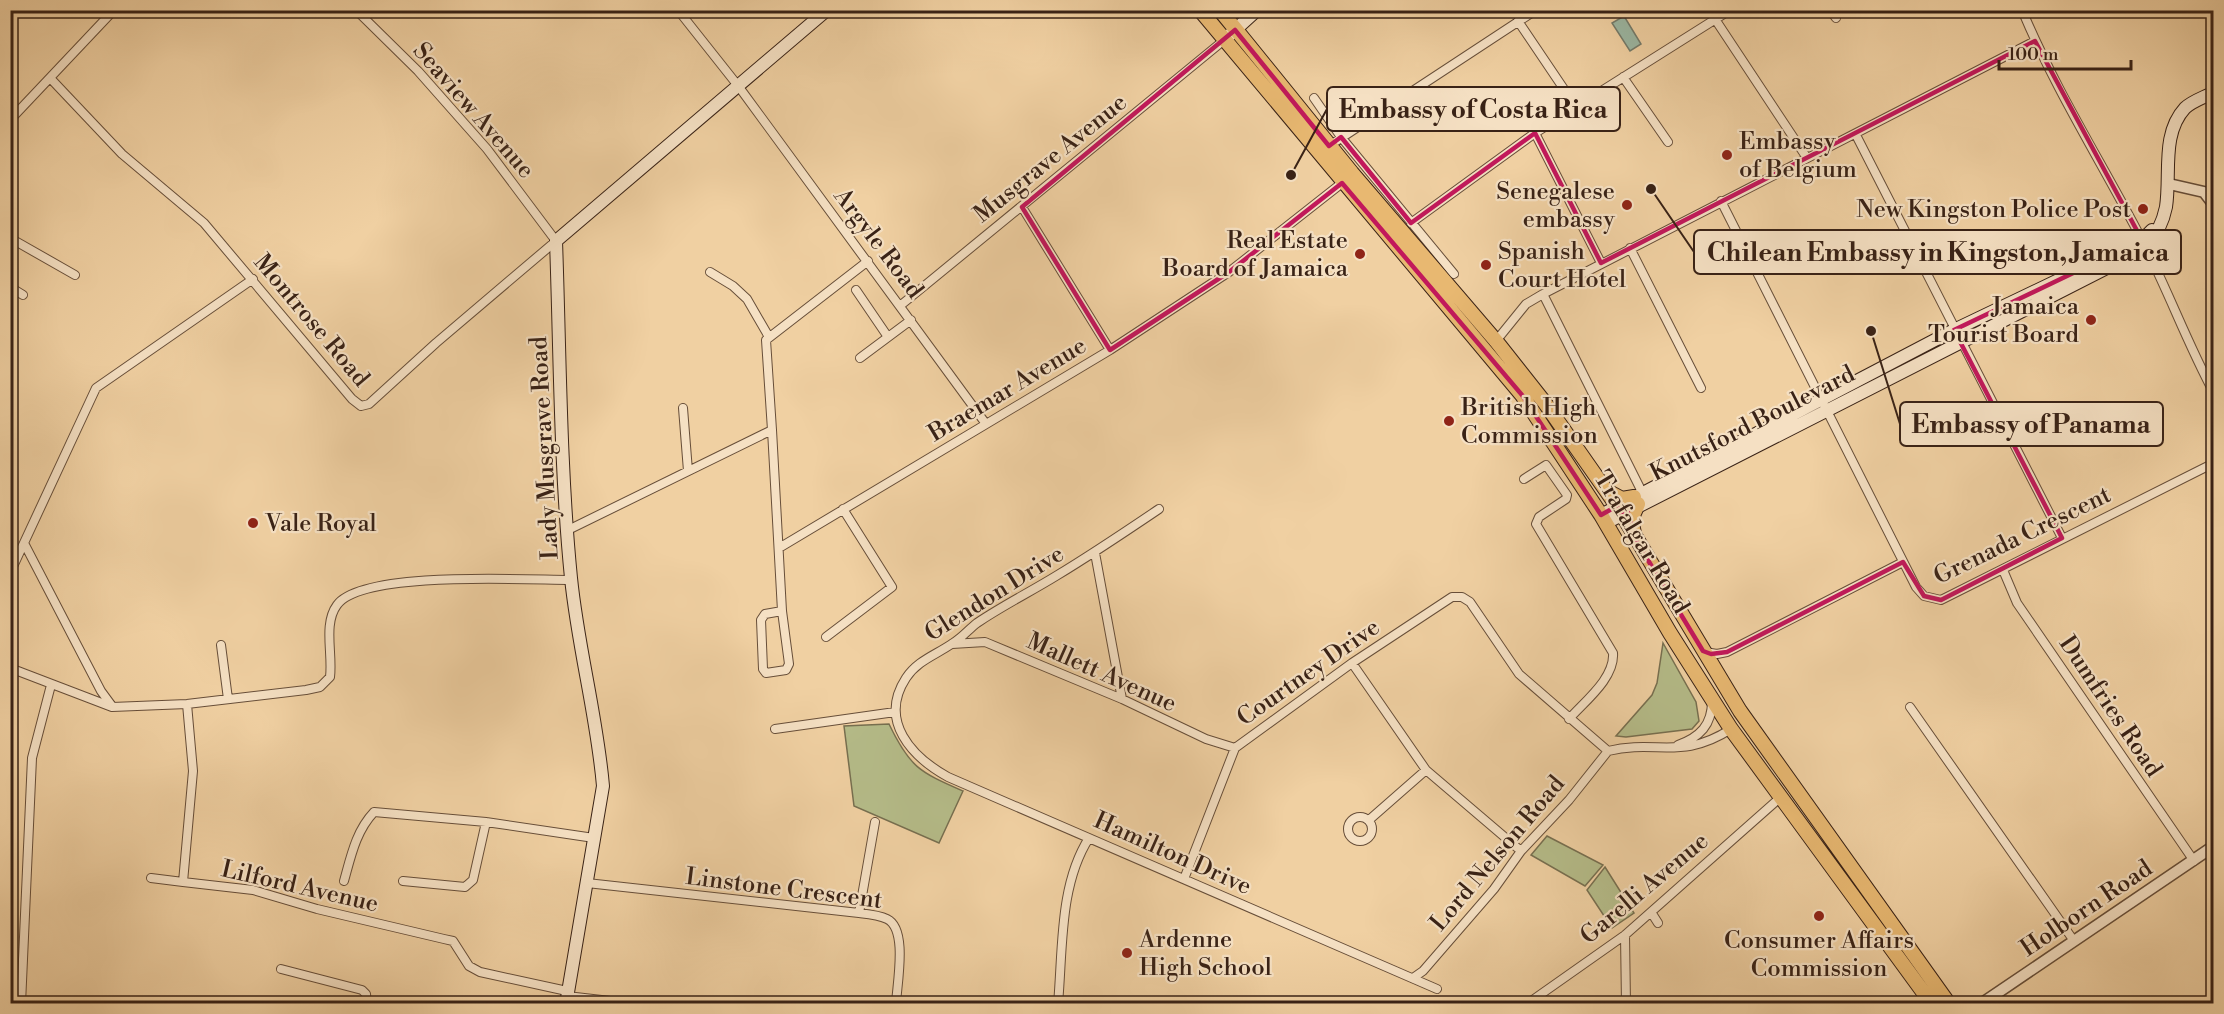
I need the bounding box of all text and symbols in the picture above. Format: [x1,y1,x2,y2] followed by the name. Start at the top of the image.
[1999,33,2131,71] scale bar
[406,37,540,185] street label: Seaview Avenue
[2008,43,2059,66] text: 100 m
[1327,87,1620,131] callout: Embassy of Costa Rica
[968,88,1133,230] street label: Musgrave Avenue
[1338,94,1608,126] text: Embassy of Costa Rica
[1739,127,1857,185] place label: Embassy of Belgium
[1720,148,1734,162] marker: Embassy of Belgium
[1496,177,1615,235] place label: Senegalese embassy
[826,182,930,305] street label: Argyle Road
[1856,195,2131,225] place label: New Kingston Police Post
[1620,198,1634,212] marker: Senegalese embassy
[2136,202,2150,216] marker: New Kingston Police Post
[1161,226,1349,284] place label: Real Estate Board of Jamaica
[1694,230,2181,274] callout: Chilean Embassy in Kingston, Jamaica
[1498,237,1626,295] place label: Spanish Court Hotel
[1707,237,2170,269] text: Chilean Embassy in Kingston, Jamaica
[1353,247,1367,261] marker: Real Estate Board of Jamaica
[247,248,376,393] street label: Montrose Road
[1479,258,1493,272] marker: Spanish Court Hotel
[1928,292,2080,350] place label: Jamaica Tourist Board
[2084,313,2098,327] marker: Jamaica Tourist Board
[922,331,1092,449] street label: Braemar Avenue
[524,335,566,560] street label: Lady Musgrave Road
[1645,359,1860,489] street label: Knutsford Boulevard
[1460,393,1598,451] place label: British High Commission
[1900,402,2163,446] callout: Embassy of Panama
[1911,409,2152,441] text: Embassy of Panama
[1442,414,1456,428] marker: British High Commission
[1587,465,1696,620] street label: Trafalgar Road
[1929,480,2116,592] street label: Grenada Crescent
[264,509,377,539] place label: Vale Royal
[246,516,260,530] marker: Vale Royal
[919,539,1070,649] street label: Glendon Drive
[1231,613,1386,733] street label: Courtney Drive
[1022,627,1181,719] street label: Mallett Avenue
[2052,630,2169,783] street label: Dumfries Road
[1424,769,1572,938] street label: Lord Nelson Road
[1089,806,1256,902] street label: Hamilton Drive
[1574,826,1715,951] street label: Garelli Avenue
[218,854,381,920] street label: Lilford Avenue
[2015,854,2159,964] street label: Holborn Road
[684,862,885,916] street label: Linstone Crescent
[1812,909,1826,923] marker: Consumer Affairs Commission
[1138,925,1272,983] place label: Ardenne High School
[1724,926,1914,984] place label: Consumer Affairs Commission
[1120,946,1134,960] marker: Ardenne High School

